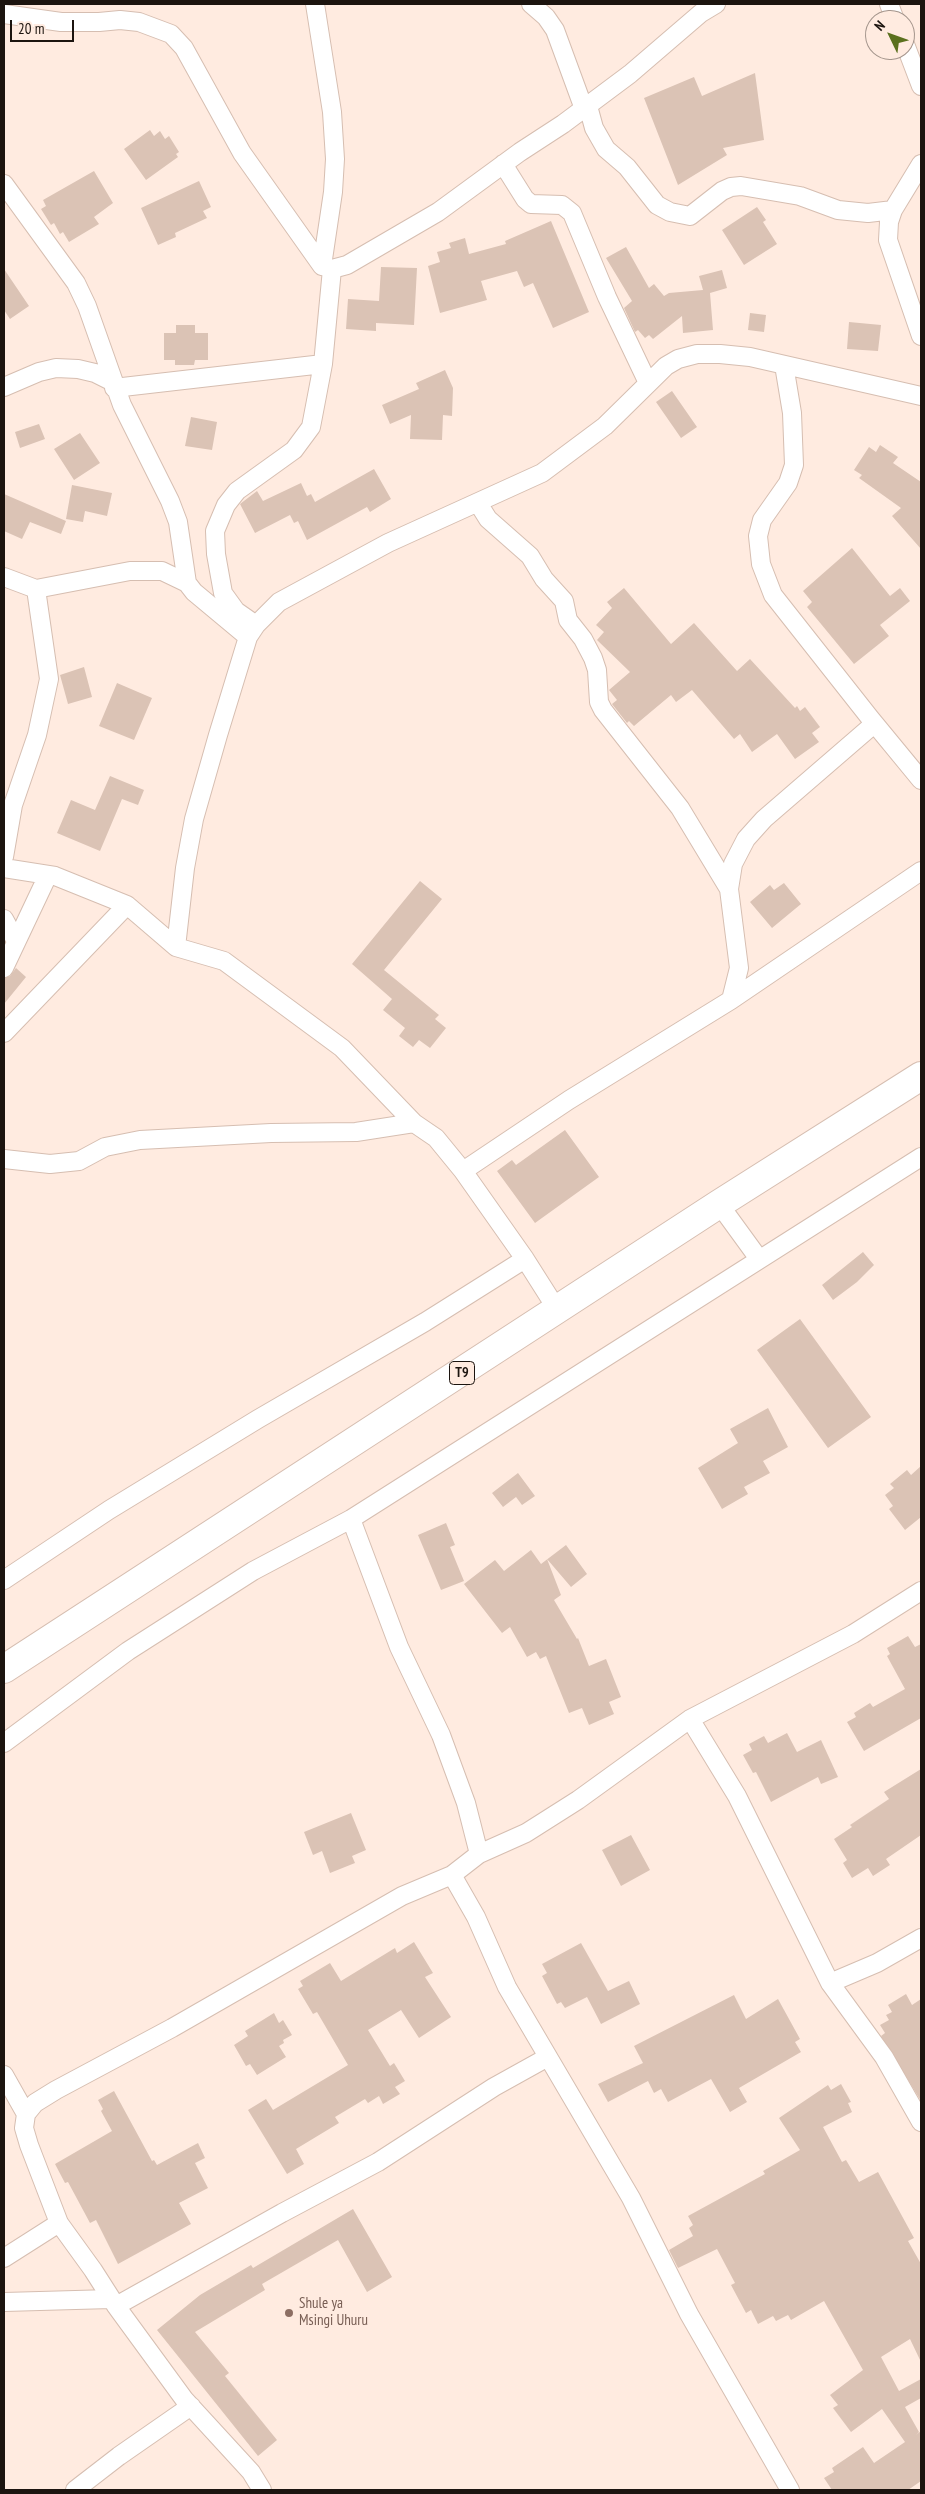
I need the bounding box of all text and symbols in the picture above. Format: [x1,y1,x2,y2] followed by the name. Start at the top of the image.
[12,10,76,42] scale bar
[865,10,915,60] north arrow
[870,17,889,34] text: N
[18,19,44,38] text: 20 m
[450,1362,474,1385] road number: T9
[299,2295,368,2330] place label: Shule ya Msingi Uhuru
[283,2307,295,2319] marker: Shule ya Msingi Uhuru

